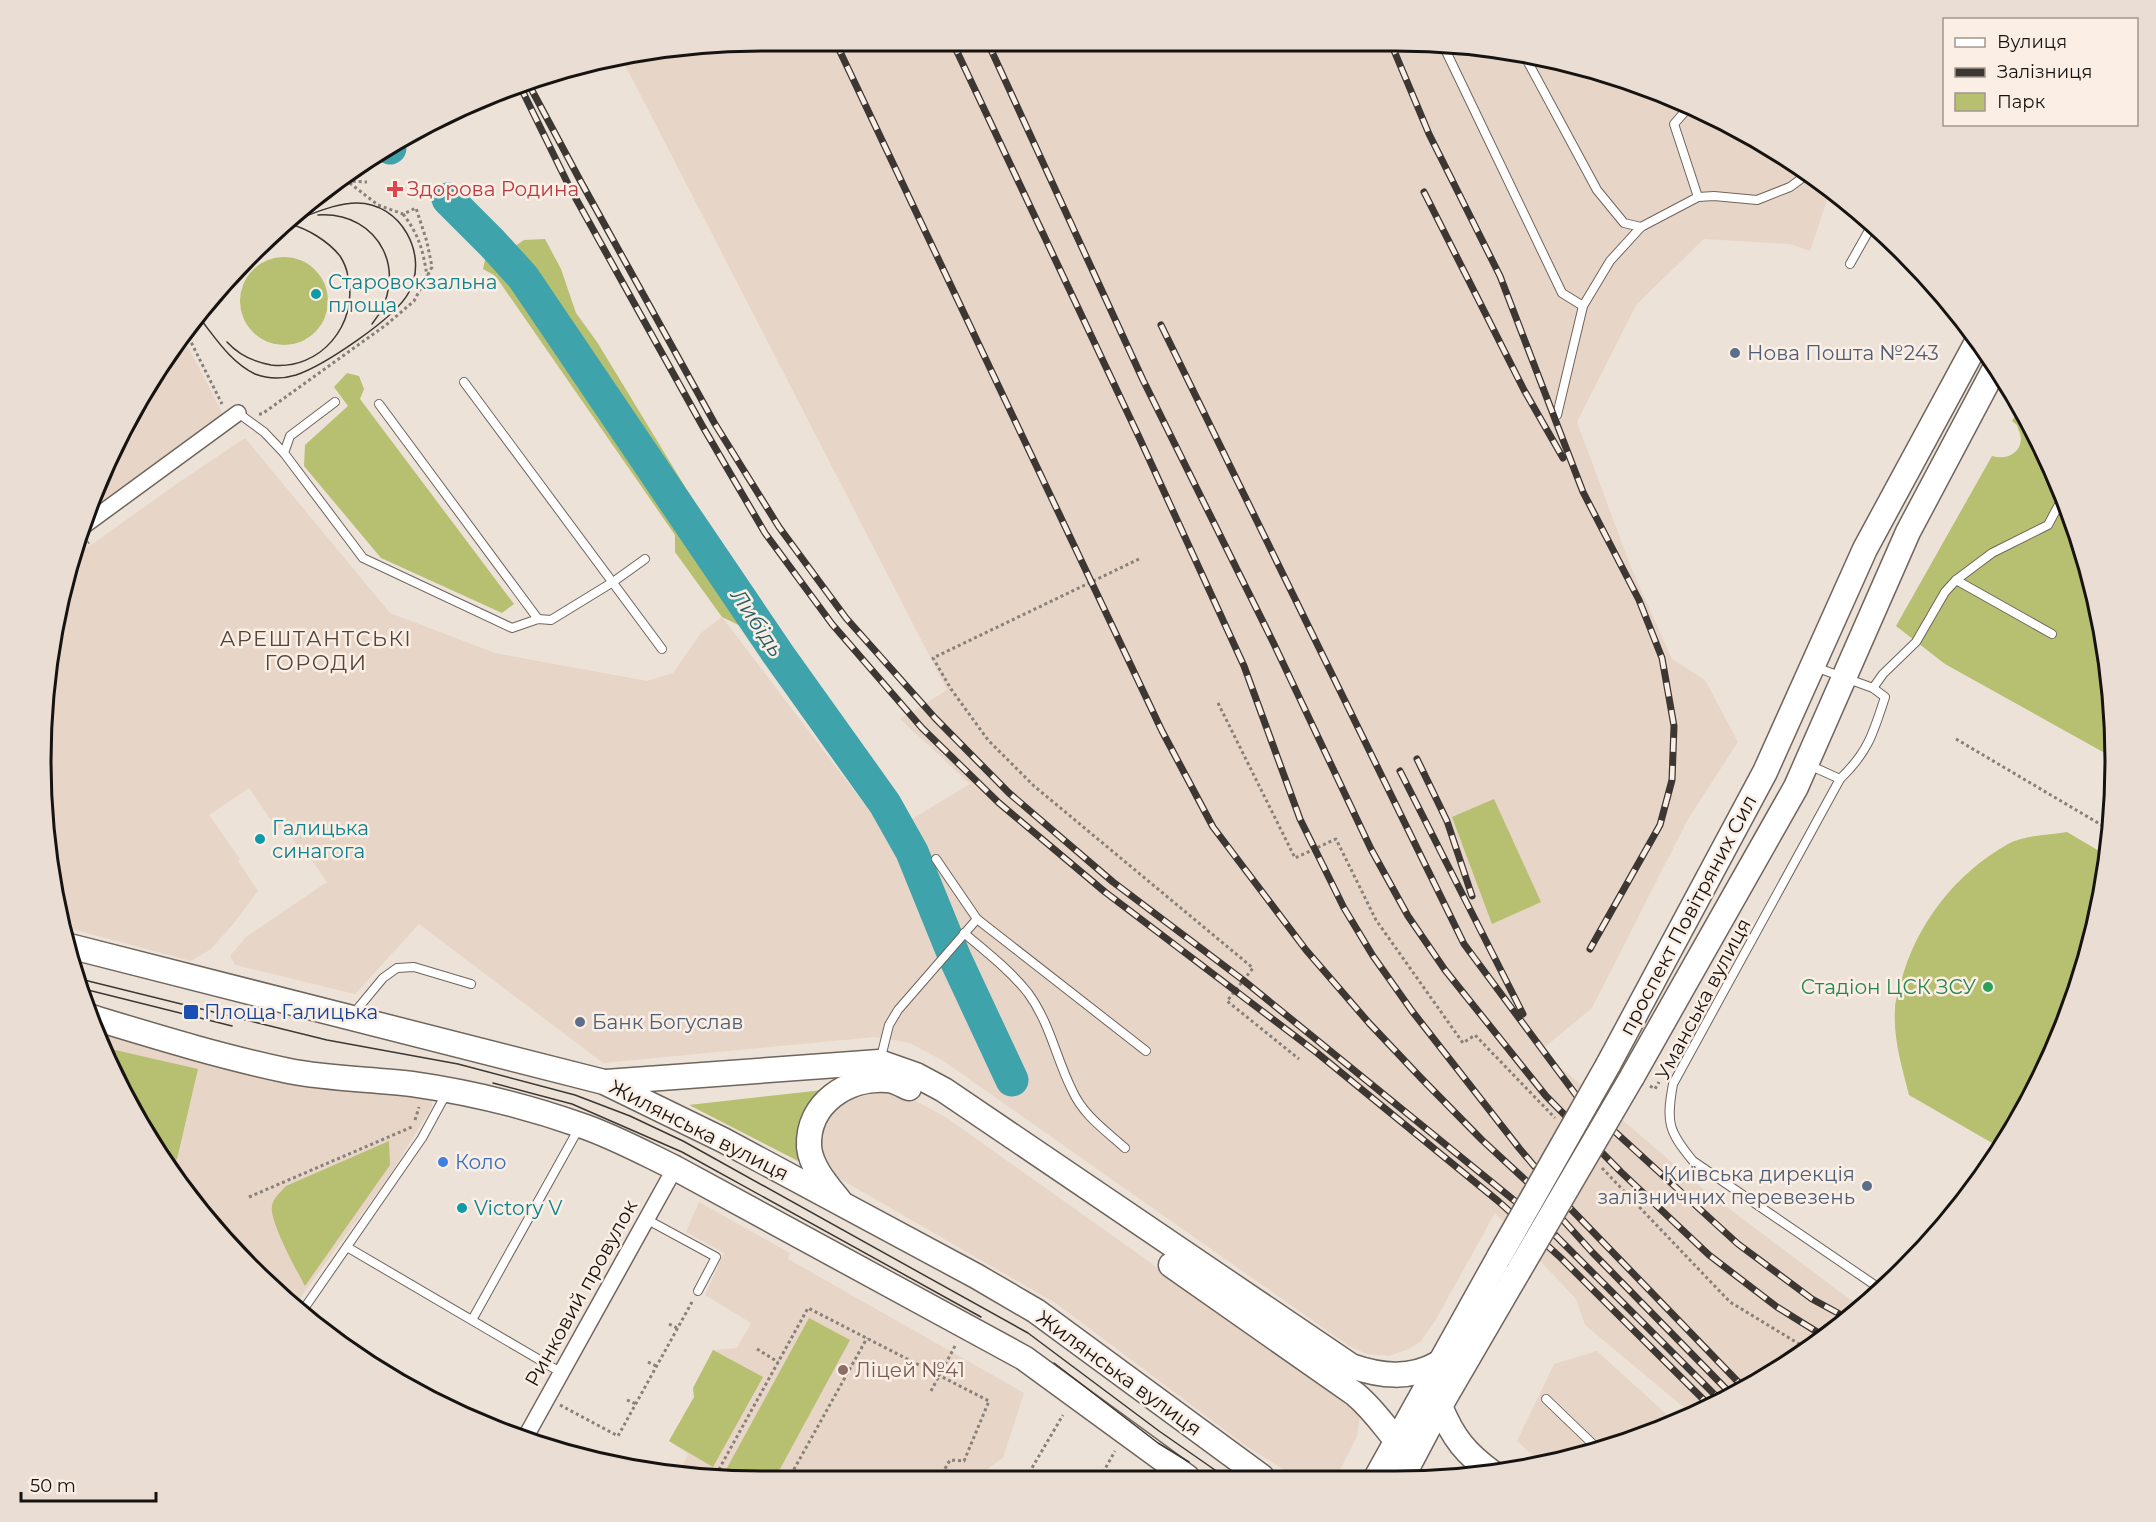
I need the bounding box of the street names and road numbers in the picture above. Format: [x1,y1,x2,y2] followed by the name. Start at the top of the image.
[1614,791,1762,1039] street label: проспект Повітряних Сил
[1650,914,1756,1084] street label: Уманська вулиця
[605,1074,793,1186] street label: Жилянська вулиця
[520,1195,643,1391] street label: Ринковий провулок
[1032,1305,1206,1441] street label: Жилянська вулиця

